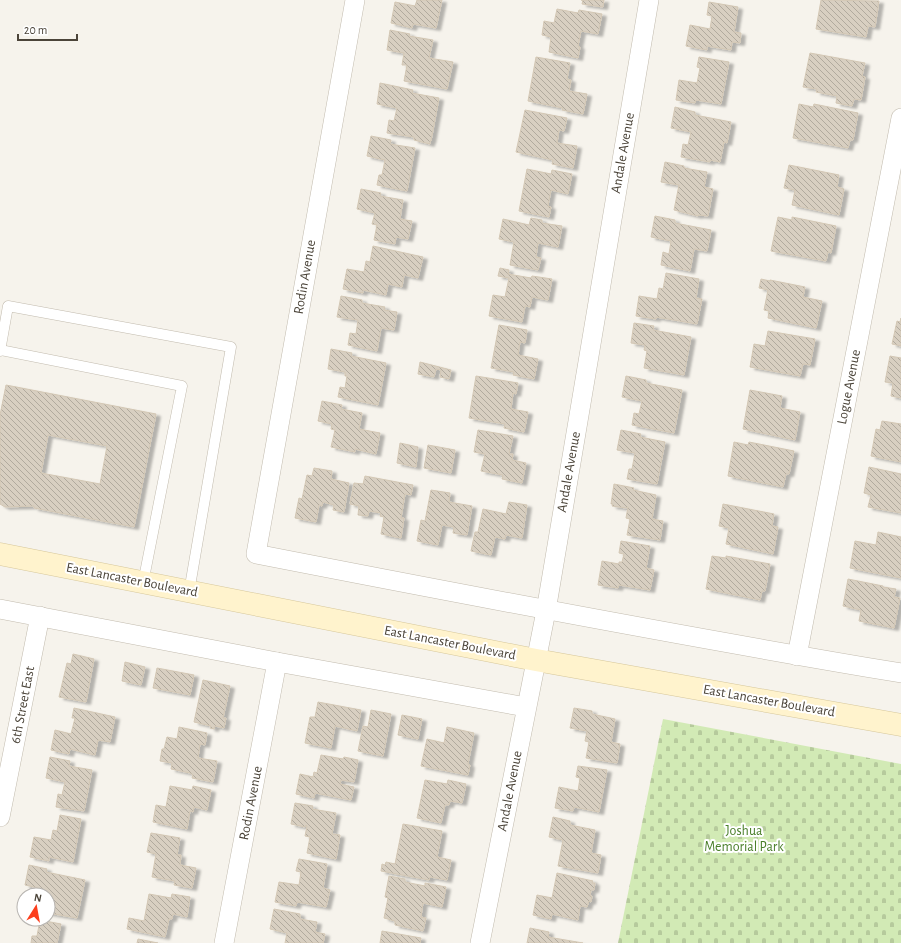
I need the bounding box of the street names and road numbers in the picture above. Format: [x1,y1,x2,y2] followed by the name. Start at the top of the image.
[609,111,637,195] street label: Andale Avenue
[292,239,318,315] street label: Rodin Avenue
[835,348,863,426] street label: Logue Avenue
[555,430,583,514] street label: Andale Avenue
[65,560,199,600] street label: East Lancaster Boulevard
[383,623,517,663] street label: East Lancaster Boulevard
[9,665,37,745] street label: 6th Street East
[702,682,836,720] street label: East Lancaster Boulevard
[495,749,525,833] street label: Andale Avenue
[237,765,265,841] street label: Rodin Avenue

